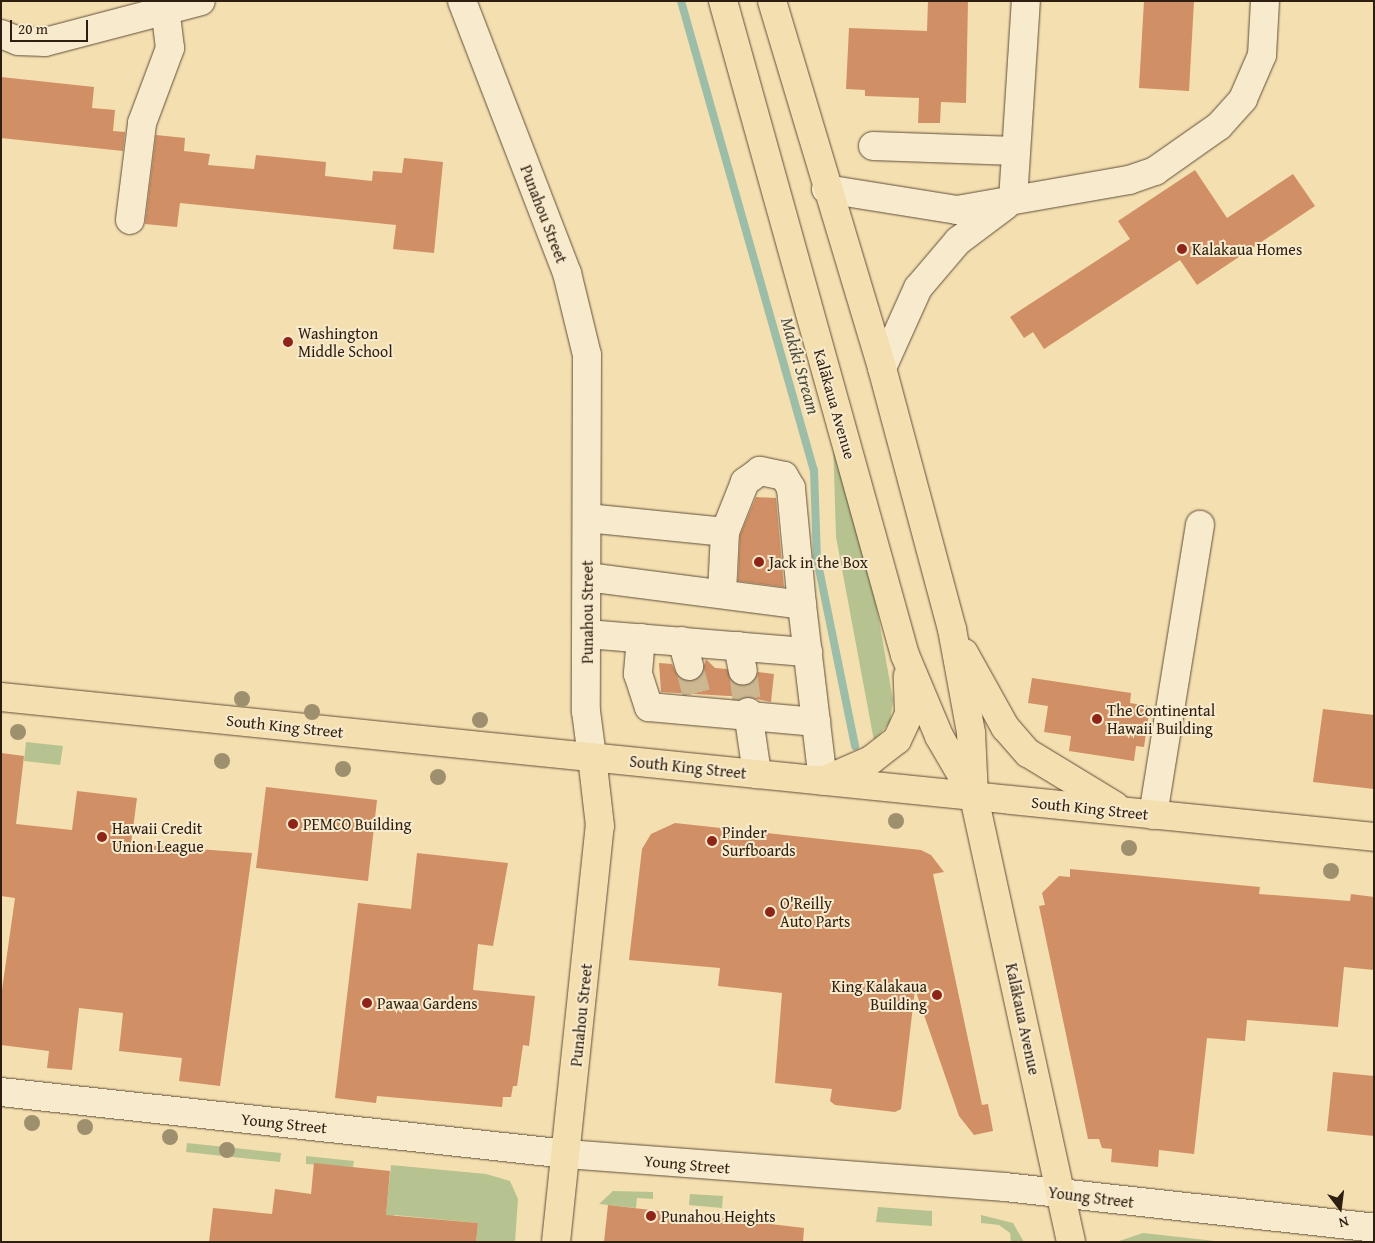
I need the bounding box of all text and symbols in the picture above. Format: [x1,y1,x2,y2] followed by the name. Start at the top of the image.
[12,10,90,42] scale bar
[18,18,48,39] text: 20 m
[516,162,572,266] street label: Punahou Street
[1192,239,1302,259] place label: Kalakaua Homes
[1176,243,1188,255] marker: Kalakaua Homes
[776,315,824,417] water label: Makiki Stream
[298,323,393,361] place label: Washington Middle School
[282,336,294,348] marker: Washington Middle School
[810,347,860,461] street label: Kalākaua Avenue
[769,552,868,572] place label: Jack in the Box
[753,556,765,568] marker: Jack in the Box
[577,560,597,664] street label: Punahou Street
[1107,700,1215,738] place label: The Continental Hawaii Building
[225,710,345,742] street label: South King Street
[1091,713,1103,725] marker: The Continental Hawaii Building
[628,751,748,783] street label: South King Street
[1030,792,1150,824] street label: South King Street
[303,814,411,834] place label: PEMCO Building
[112,818,204,856] place label: Hawaii Credit Union League
[287,818,299,830] marker: PEMCO Building
[722,822,796,860] place label: Pinder Surfboards
[96,831,108,843] marker: Hawaii Credit Union League
[706,835,718,847] marker: Pinder Surfboards
[780,893,850,931] place label: O'Reilly Auto Parts
[764,906,776,918] marker: O'Reilly Auto Parts
[1002,961,1044,1077] street label: Kalākaua Avenue
[566,962,596,1068] street label: Punahou Street
[832,976,927,1014] place label: King Kalakaua Building
[931,989,943,1001] marker: King Kalakaua Building
[377,993,478,1013] place label: Pawaa Gardens
[361,997,373,1009] marker: Pawaa Gardens
[240,1109,328,1137] street label: Young Street
[643,1151,731,1177] street label: Young Street
[1047,1182,1135,1212] street label: Young Street
[1315,1183,1365,1233] north arrow
[661,1206,776,1226] place label: Punahou Heights
[645,1210,657,1222] marker: Punahou Heights
[1337,1212,1351,1233] text: N

